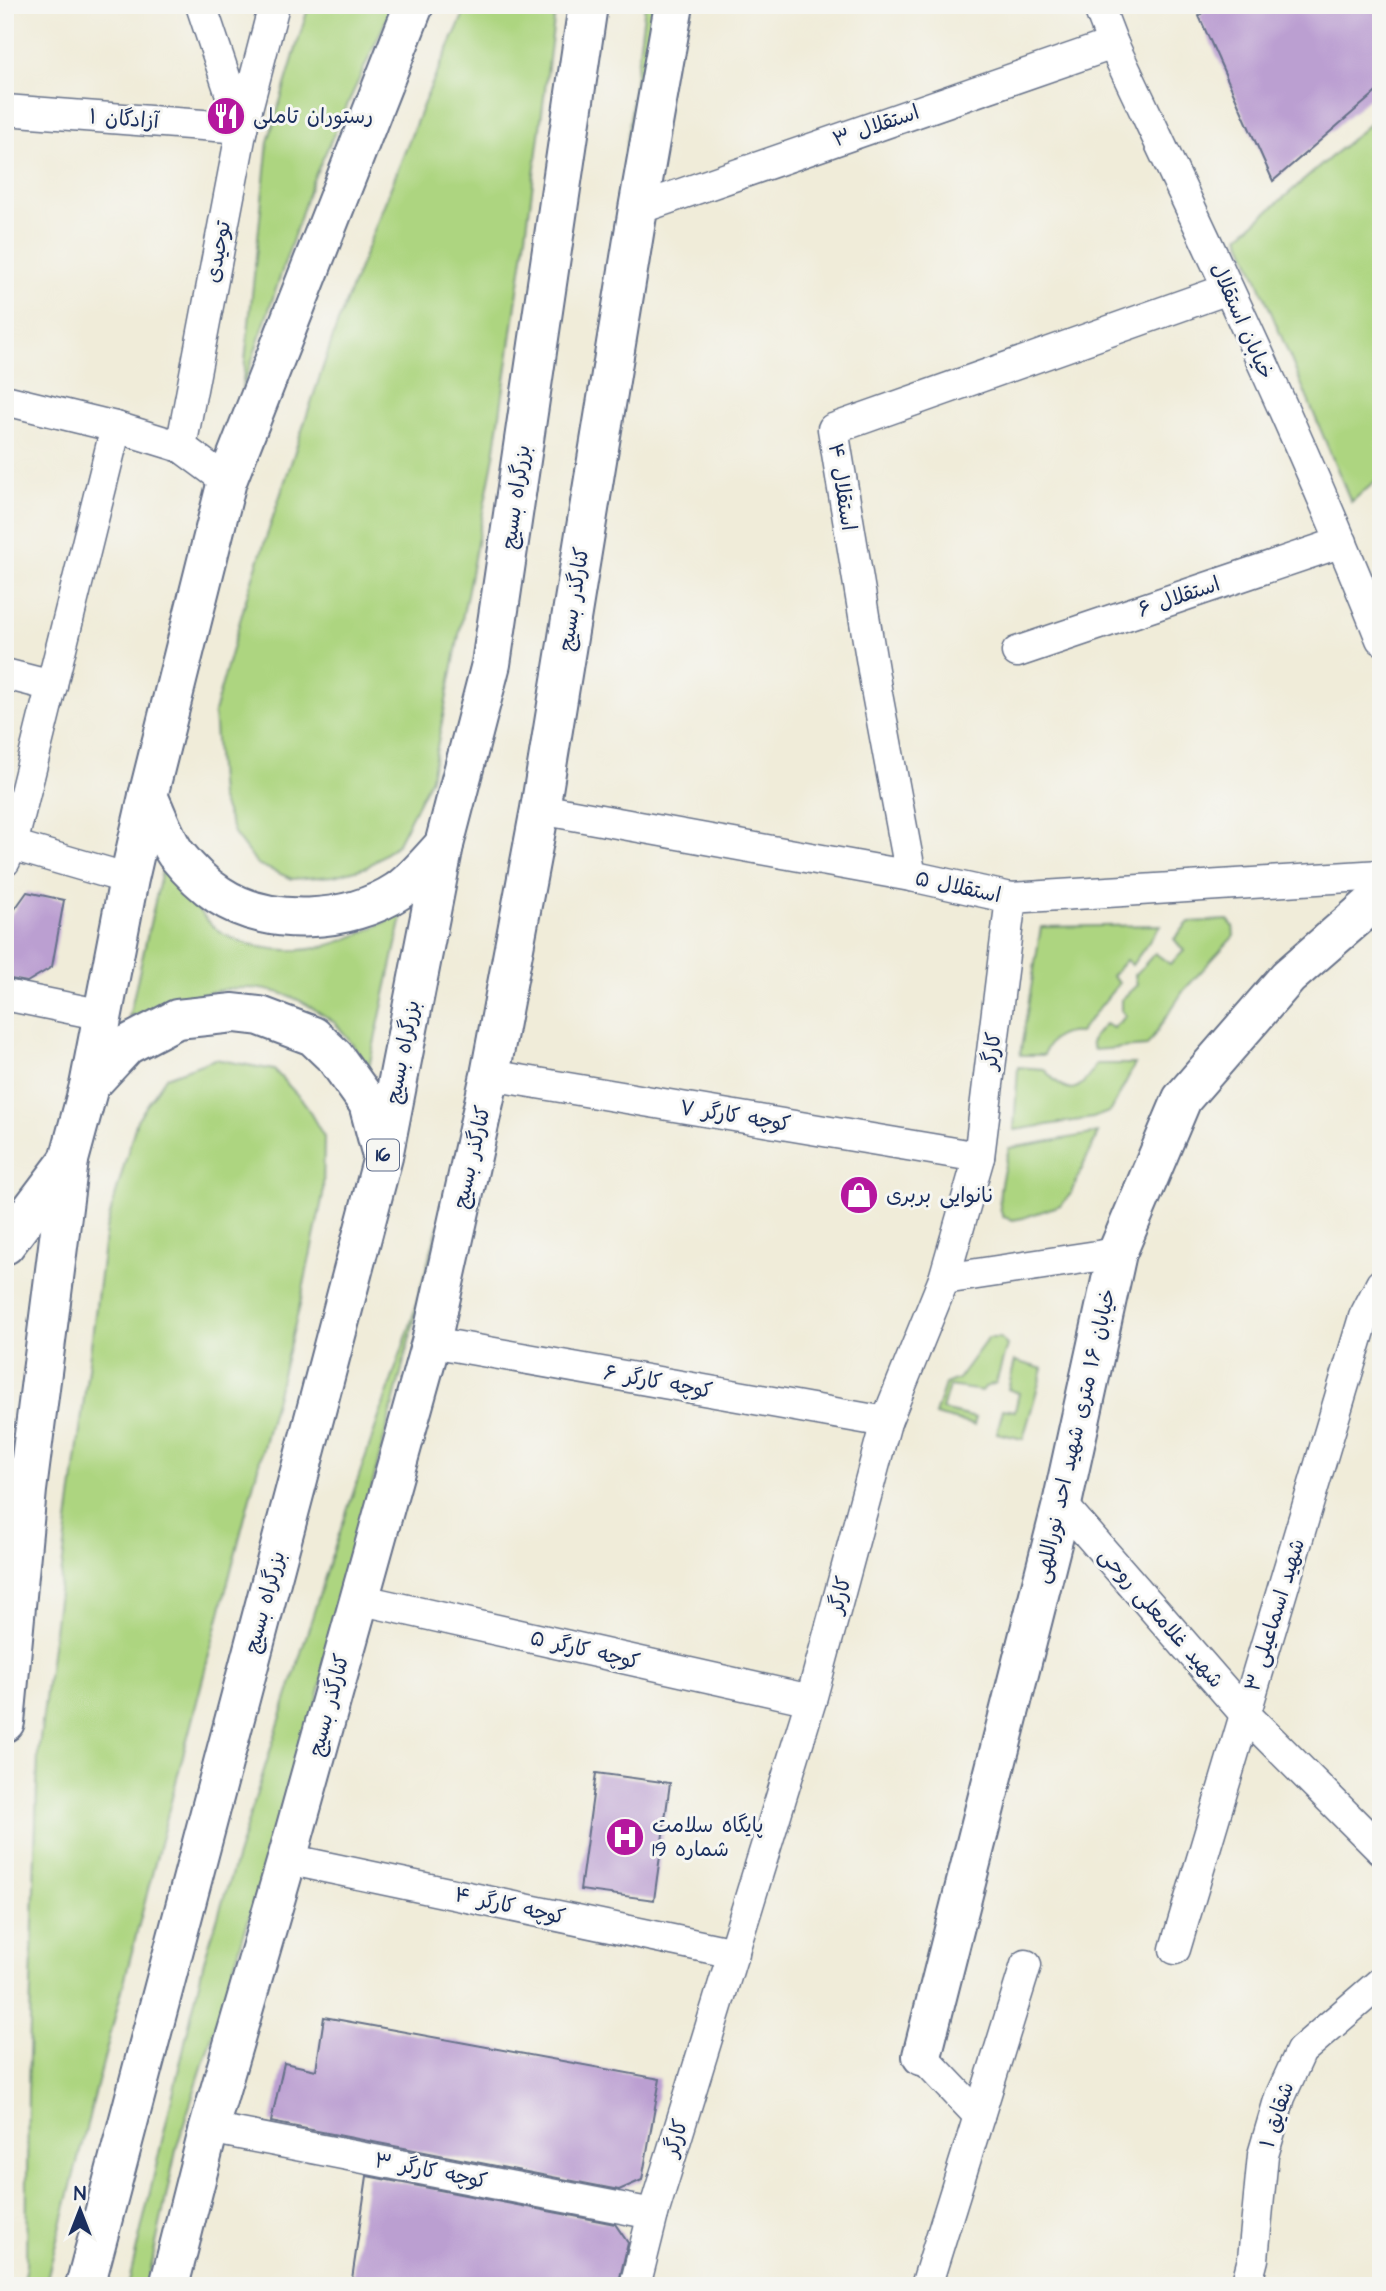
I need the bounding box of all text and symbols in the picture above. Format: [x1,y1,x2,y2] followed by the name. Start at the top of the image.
[205,95,247,137] restaurant icon: رستوران تاملی
[829,98,923,154] street label: استقلال ۳
[88,102,161,136] street label: آزادگان ۱
[253,102,373,131] place label: رستوران تاملی
[198,218,238,285] street label: توحیدی
[1203,258,1281,384] street label: خیابان استقلال
[821,441,863,533] street label: استقلال ۴
[494,443,538,551] street label: بزرگراه بسیج
[551,545,597,653] street label: کنارگذر بسیج
[1134,569,1224,625] street label: استقلال ۶
[912,864,1004,910] street label: استقلال ۵
[379,998,427,1106] street label: بزرگراه بسیج
[975,1031,1009,1073] street label: کارگر
[677,1093,793,1139] street label: کوچه کارگر ۷
[446,1103,498,1211] street label: کنارگذر بسیج
[367,1140,399,1170] road number: 16
[838,1174,880,1216] shop icon: نانوایی بربری
[886,1181,994,1210] place label: نانوایی بربری
[1027,1286,1123,1586] street label: خیابان ۱۶ متری شهید احد نوراللهی
[601,1358,715,1406] street label: کوچه کارگر ۶
[1238,1535,1312,1695] street label: شهید اسماعیلی ۳
[1092,1542,1230,1694] street label: شهید غلامعلی روحی
[237,1548,293,1656] street label: بزرگراه بسیج
[821,1573,859,1619] street label: کارگر
[527,1623,643,1677] street label: کوچه کارگر ۵
[301,1651,357,1759] street label: کنارگذر بسیج
[652,1811,764,1864] place label: پایگاه سلامت شماره 19
[604,1816,646,1858] hospital icon: پایگاه سلامت شماره 19
[452,1880,568,1932] street label: کوچه کارگر ۴
[1253,2078,1301,2152] street label: شقایق ۱
[656,2116,695,2162] street label: کارگر
[372,2146,490,2196] street label: کوچه کارگر ۳
[46,2176,116,2246] north arrow
[74,2181,86,2208] text: N

